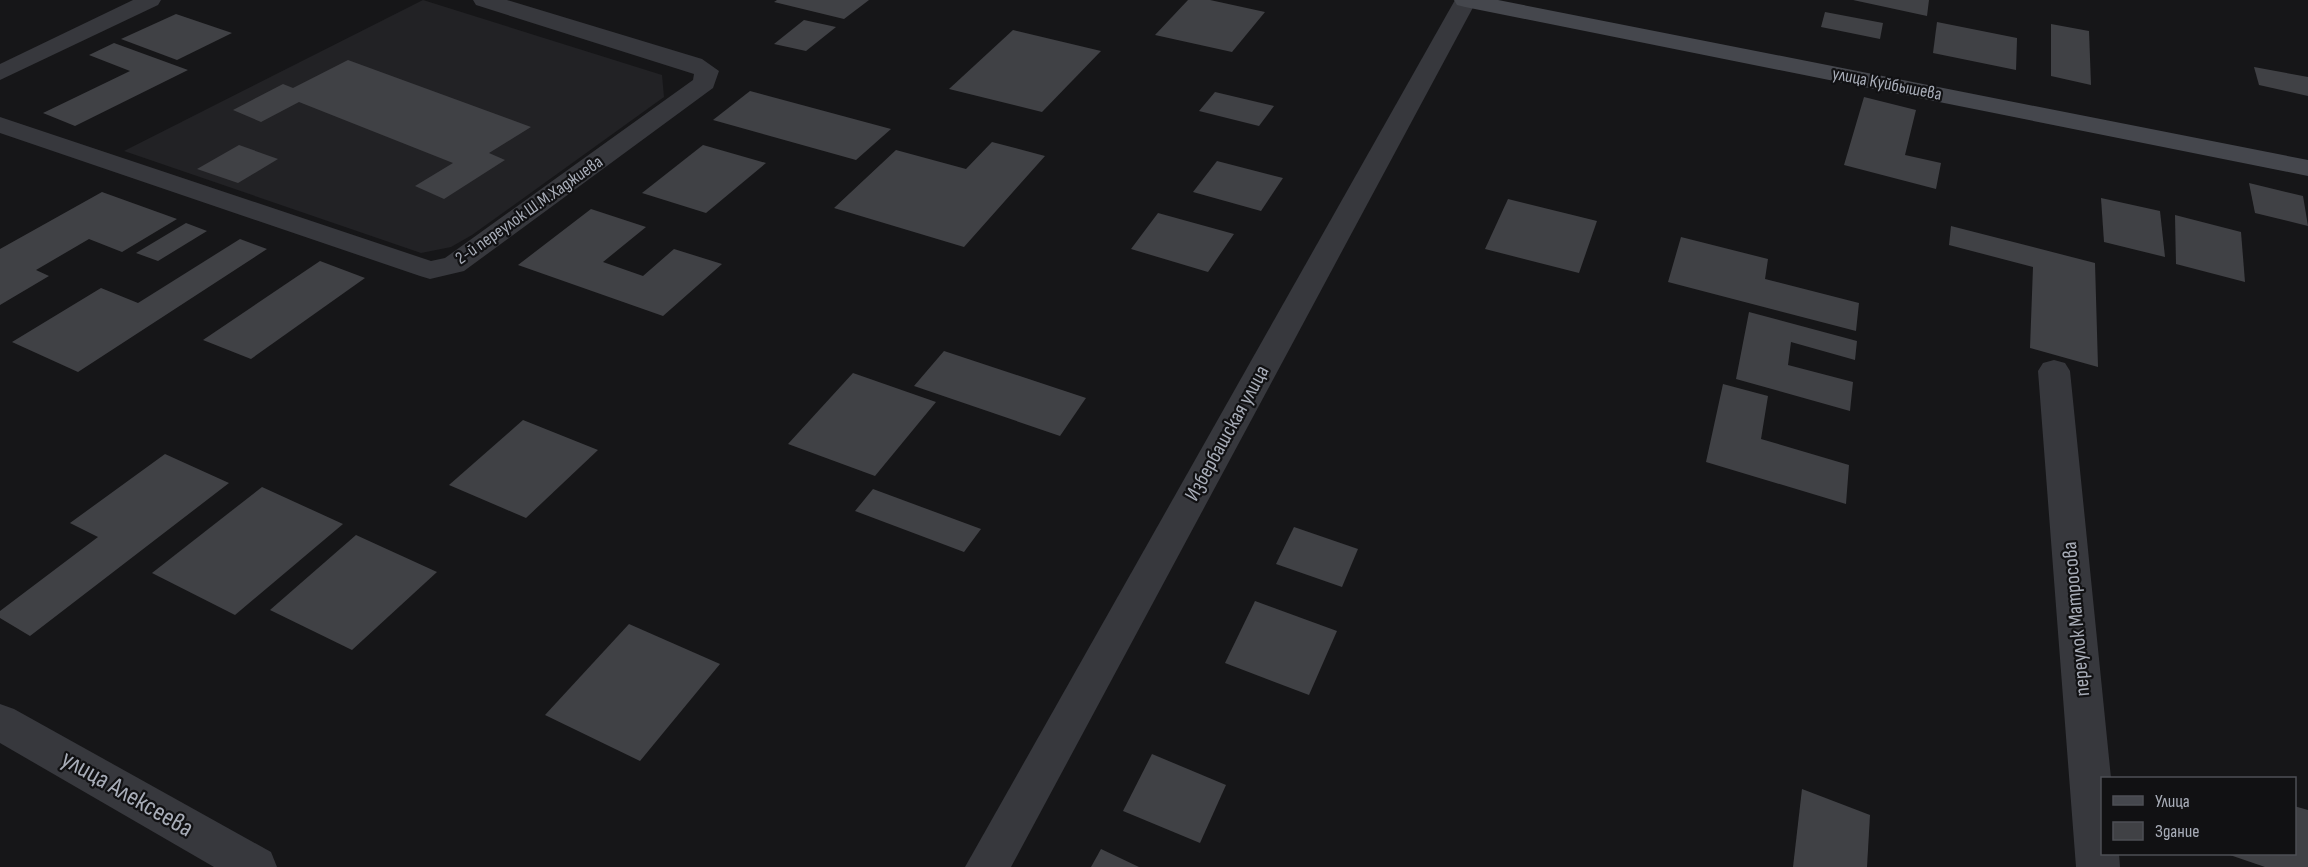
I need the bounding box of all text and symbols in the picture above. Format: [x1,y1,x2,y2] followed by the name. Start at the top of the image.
[1830,63,1944,105] street label: улица Куйбышева
[451,151,607,269] street label: 2-й переулок Ш.М.Хаджиева
[1179,361,1275,505] street label: Избербашская улица
[2057,541,2095,697] street label: переулок Матросова
[55,744,199,844] street label: улица Алексеева
[2101,777,2296,855] legend
[2155,791,2190,812] text: Улица
[2155,821,2200,842] text: Здание

